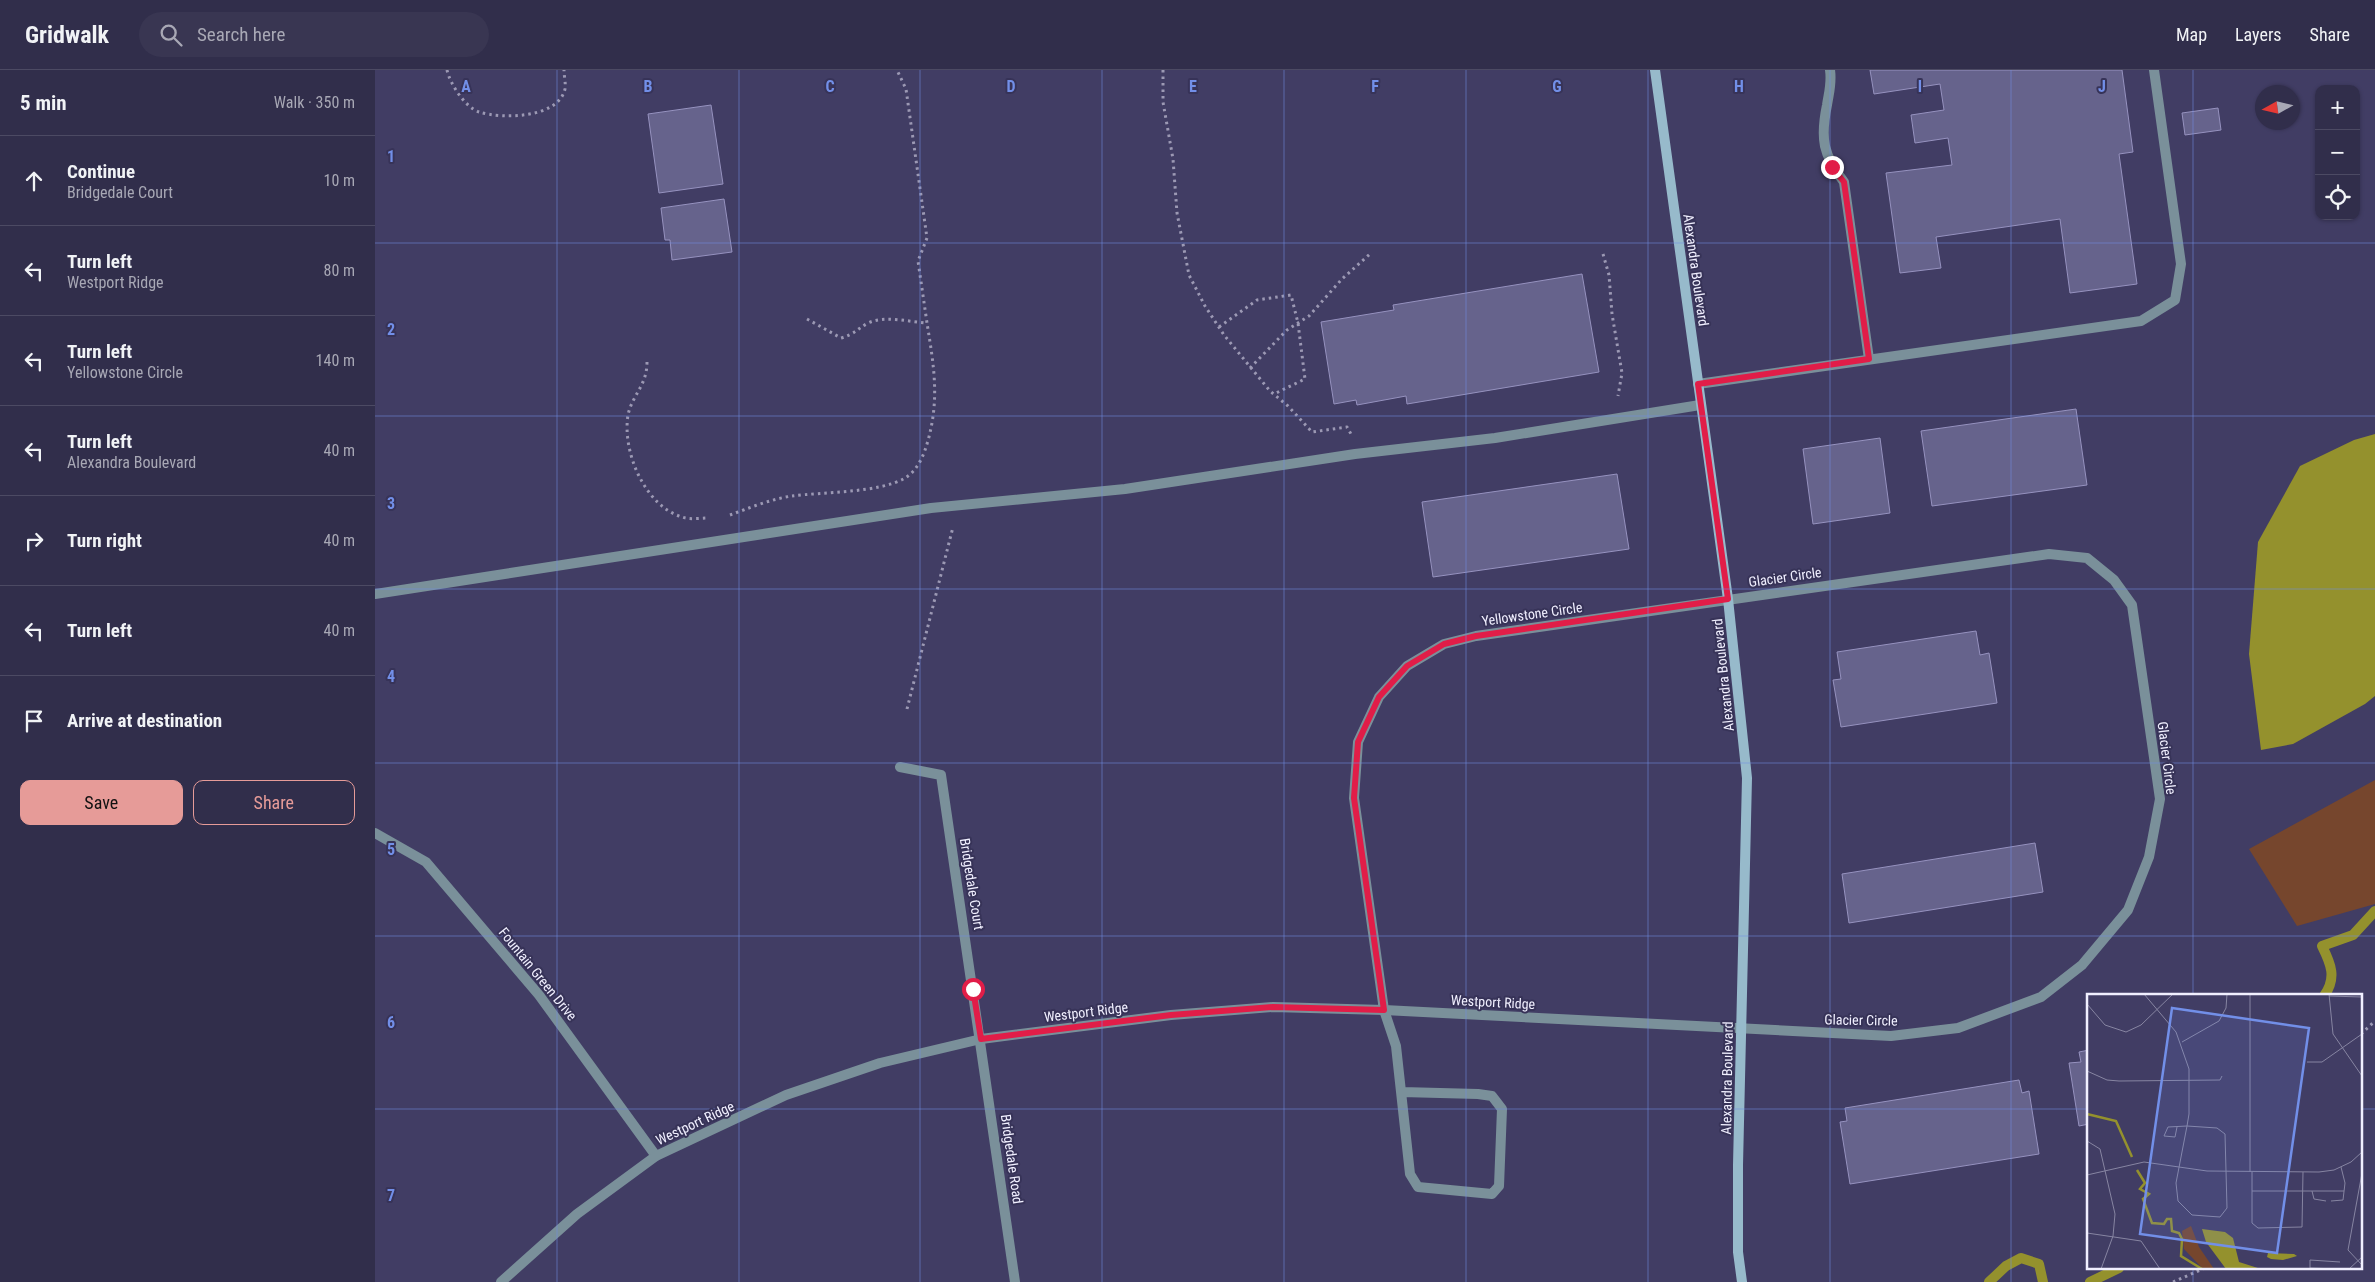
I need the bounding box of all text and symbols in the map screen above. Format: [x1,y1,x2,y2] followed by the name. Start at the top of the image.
[139,12,489,57] search box
[25,21,109,49] text: Gridwalk
[157,21,185,49] icon: search
[197,23,285,46] text: Search here
[2176,24,2207,45] text: Map
[2235,24,2282,45] text: Layers
[2310,24,2350,45] text: Share
[461,77,471,96] text: A
[644,77,653,96] text: B
[825,77,835,96] text: C
[1006,77,1016,96] text: D
[1189,77,1197,96] text: E
[1371,77,1379,96] text: F
[1552,77,1562,96] text: G
[1734,77,1744,96] text: H
[1918,77,1922,96] text: I
[2098,77,2106,96] text: J
[2255,85,2300,130] north arrow
[2315,85,2360,220] map controls
[2315,85,2360,130] button: +
[20,91,67,115] text: 5 min
[274,93,355,112] text: Walk · 350 m
[2315,130,2360,175] button: −
[387,147,395,166] text: 1
[1821,156,1844,179] route end
[67,160,135,183] text: Continue
[20,167,48,195] icon: ahead
[323,171,355,190] text: 10 m
[2315,175,2360,220] button: locate
[67,183,173,202] text: Bridgedale Court
[1680,213,1712,327] street label: Alexandra Boulevard
[67,250,132,273] text: Turn left
[20,257,48,285] icon: left
[323,261,355,280] text: 80 m
[67,273,164,292] text: Westport Ridge
[387,320,395,339] text: 2
[67,340,132,363] text: Turn left
[20,347,48,375] icon: left
[316,351,355,370] text: 140 m
[67,363,183,382] text: Yellowstone Circle
[67,430,132,453] text: Turn left
[20,437,48,465] icon: left
[323,441,355,460] text: 40 m
[67,453,196,472] text: Alexandra Boulevard
[387,494,395,513] text: 3
[20,527,48,555] icon: right
[67,529,142,552] text: Turn right
[323,531,355,550] text: 40 m
[1748,564,1823,590] street label: Glacier Circle
[1481,599,1584,629] street label: Yellowstone Circle
[20,617,48,645] icon: left
[1709,618,1737,732] street label: Alexandra Boulevard
[67,619,132,642] text: Turn left
[323,621,355,640] text: 40 m
[387,667,395,686] text: 4
[20,707,48,735] icon: arrive
[67,709,222,732] text: Arrive at destination
[2155,721,2179,796] street label: Glacier Circle
[20,780,183,825] button: Save
[193,780,355,825] button: Share
[957,837,987,931] street label: Bridgedale Court
[387,840,395,859] text: 5
[496,924,581,1024] street label: Fountain Green Drive
[962,978,985,1001] route start
[1450,992,1536,1012] street label: Westport Ridge
[2087,994,2363,1270] inset map
[1043,999,1129,1025] street label: Westport Ridge
[1824,1011,1898,1029] street label: Glacier Circle
[387,1013,395,1032] text: 6
[1718,1021,1736,1135] street label: Alexandra Boulevard
[653,1098,737,1148] street label: Westport Ridge
[998,1113,1026,1205] street label: Bridgedale Road
[387,1186,395,1205] text: 7

